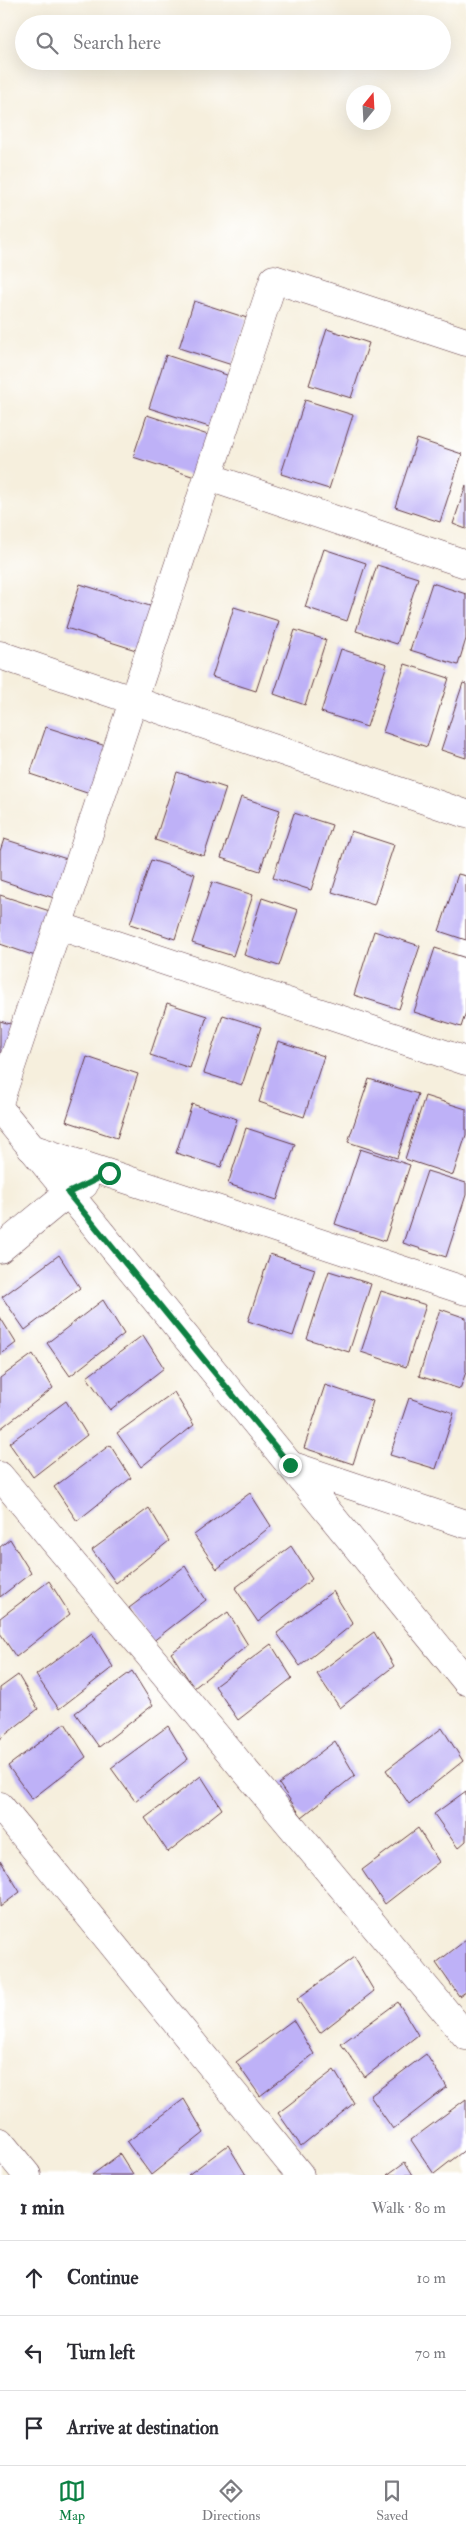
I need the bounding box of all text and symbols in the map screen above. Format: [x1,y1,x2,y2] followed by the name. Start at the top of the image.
[15,15,451,70] search box
[33,29,61,57] icon: search
[73,31,161,55] text: Search here
[346,85,391,130] north arrow
[98,1162,121,1185] route start
[279,1454,302,1477] route end
[20,2194,65,2221] text: 1 min
[371,2198,446,2218] text: Walk · 80 m
[20,2264,48,2292] icon: ahead
[67,2266,138,2290] text: Continue
[416,2268,446,2288] text: 10 m
[20,2339,48,2367] icon: left
[67,2341,135,2365] text: Turn left
[415,2343,446,2363] text: 70 m
[20,2414,48,2442] icon: arrive
[67,2416,219,2440] text: Arrive at destination
[58,2477,86,2524] tab: Map
[202,2477,260,2524] tab: Directions
[376,2477,408,2524] tab: Saved

